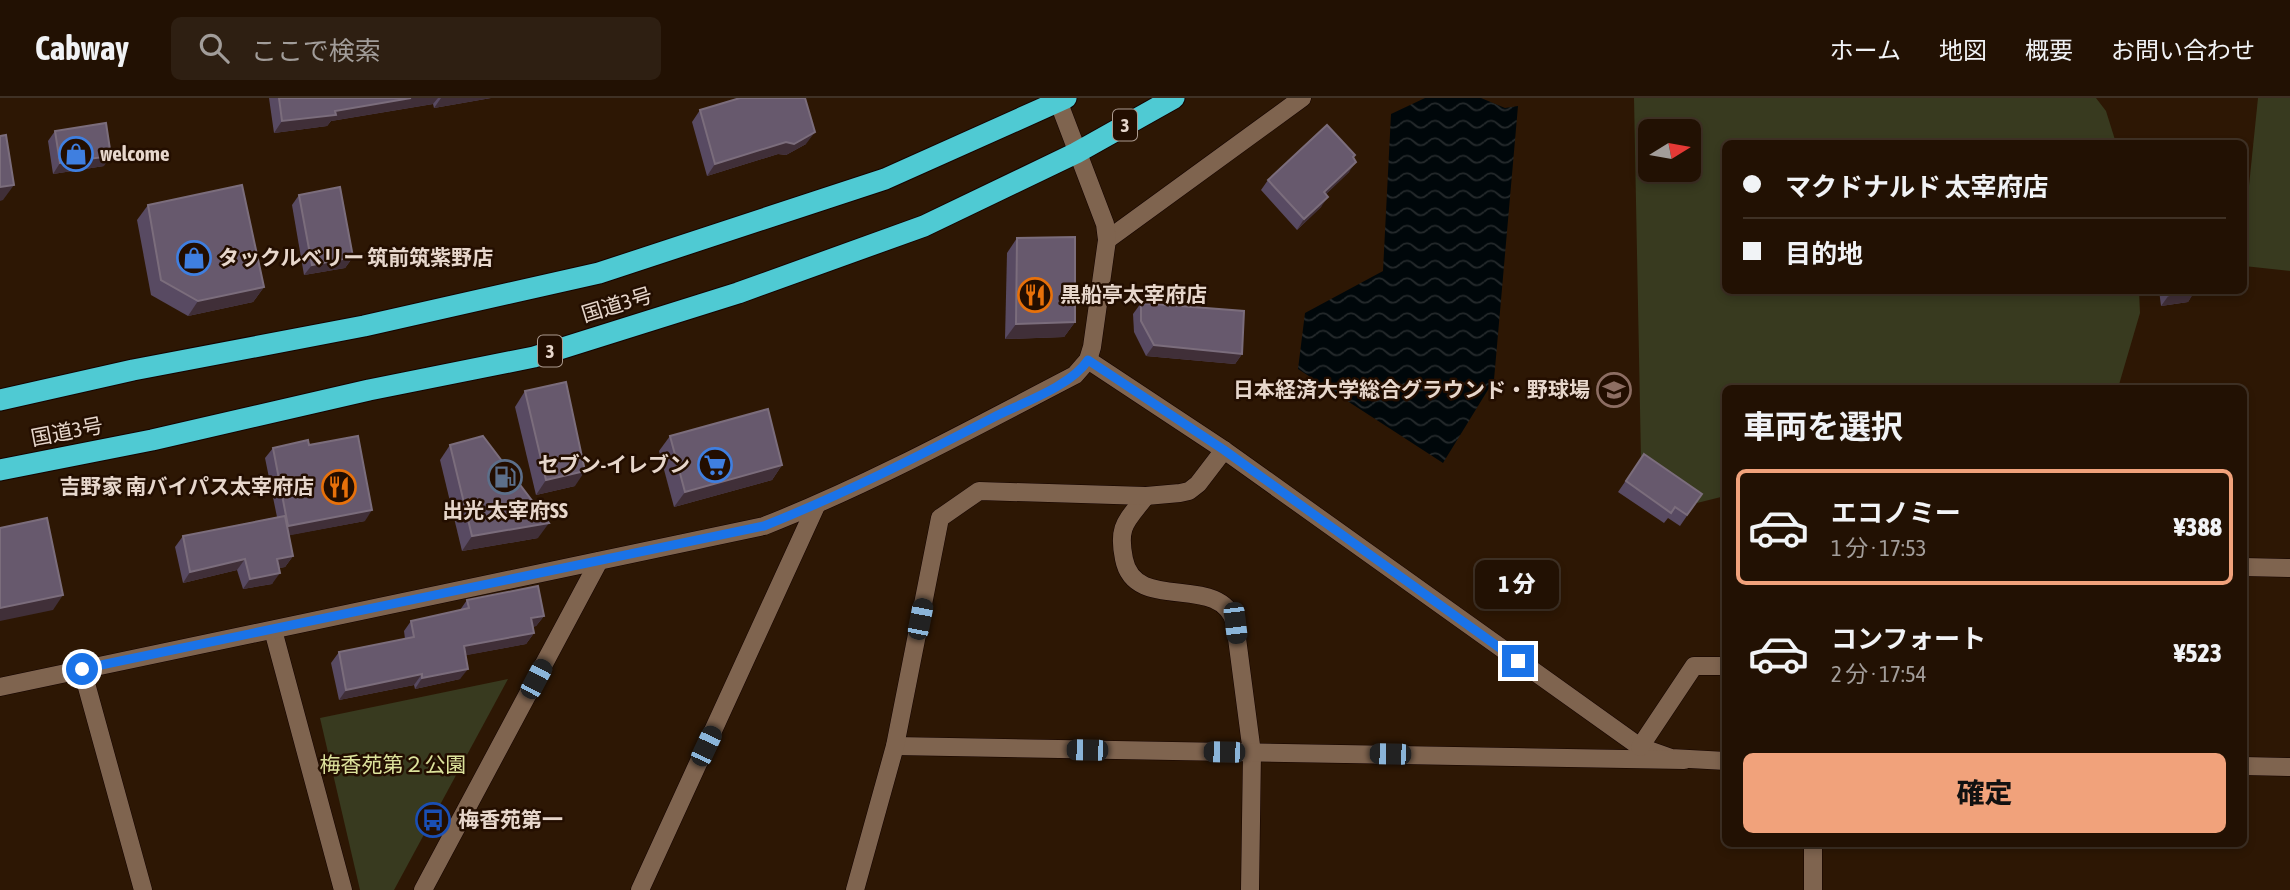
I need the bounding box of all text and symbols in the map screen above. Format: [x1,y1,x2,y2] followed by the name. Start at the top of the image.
[171,17,661,80] search box
[35,29,129,67] text: Cabway
[195,29,233,67] icon: search
[251,36,381,66] text: ここで検索
[1830,37,1901,64] text: ホーム
[1939,37,1987,64] text: 地図
[2025,37,2073,64] text: 概要
[2111,37,2255,64] text: お問い合わせ
[1113,110,1137,140] road number: 3
[1638,119,1701,182] north arrow
[1638,119,1701,182] map controls
[57,135,95,173] shop icon: welcome
[100,141,170,165] place label: welcome
[1785,172,2049,202] text: マクドナルド 太宰府店
[175,239,213,277] shop icon: タックルベリー 筑前筑紫野店
[1785,239,1863,269] text: 目的地
[218,245,493,269] place label: タックルベリー 筑前筑紫野店
[1016,276,1054,314] restaurant icon: 黒船亭太宰府店
[578,282,655,326] street label: 国道3号
[1060,282,1207,306] place label: 黒船亭太宰府店
[538,336,562,366] road number: 3
[1595,371,1633,409] school or university icon: 日本経済大学総合グラウンド・野球場
[1233,377,1590,401] place label: 日本経済大学総合グラウンド・野球場
[1743,408,1903,445] text: 車両を選択
[29,412,105,450] street label: 国道3号
[696,446,734,484] supermarket icon: セブン-イレブン
[538,452,690,476] place label: セブン-イレブン
[486,458,524,496] fuel station icon: 出光 太宰府SS
[320,468,358,506] restaurant icon: 吉野家 南バイパス太宰府店
[60,474,314,498] place label: 吉野家 南バイパス太宰府店
[1747,496,1810,559] icon: car
[442,498,568,522] place label: 出光 太宰府SS
[1831,498,1961,528] text: エコノミー
[2174,512,2222,542] text: ¥388
[1831,535,1927,561] text: 1 分 · 17:53
[1476,560,1560,608] callout: 1 分
[1499,571,1535,597] text: 1 分
[906,596,935,642] car
[1223,601,1248,645] car
[1747,622,1810,685] icon: car
[1831,624,1986,654] text: コンフォート
[2174,638,2222,668] text: ¥523
[1502,645,1534,677] route end
[66,653,98,685] route start
[517,656,556,702] car
[1831,661,1927,687] text: 2 分 · 17:54
[688,723,725,769] car
[1066,739,1109,761] car
[1203,741,1246,763] car
[1369,743,1412,765] car
[320,752,467,776] park label: 梅香苑第２公園
[1743,753,2226,833] button: 確定
[414,801,452,839] bus stop icon: 梅香苑第一
[458,807,563,831] place label: 梅香苑第一

